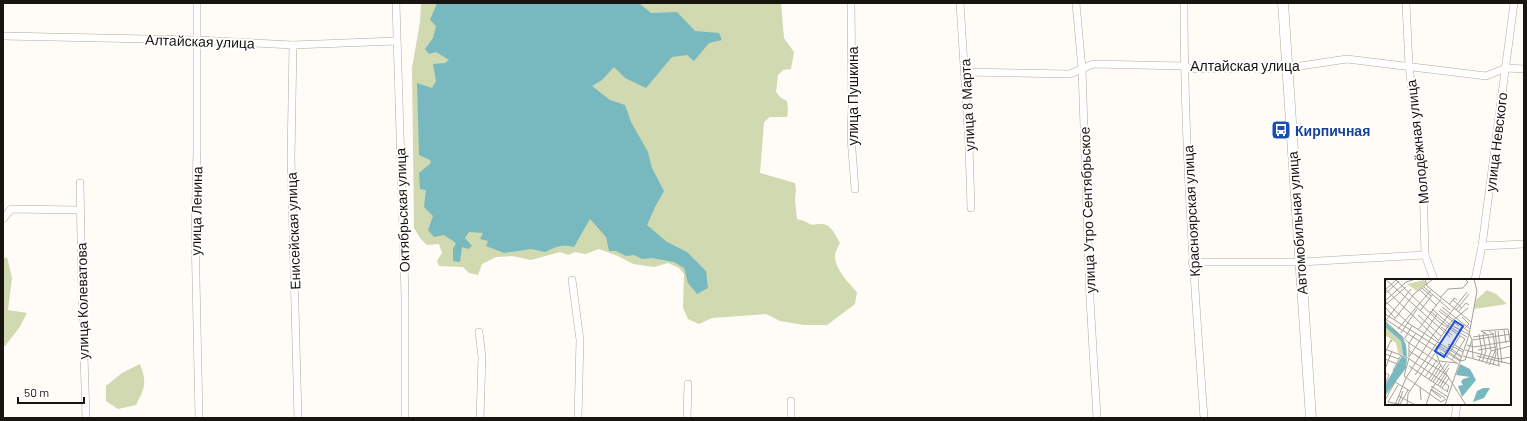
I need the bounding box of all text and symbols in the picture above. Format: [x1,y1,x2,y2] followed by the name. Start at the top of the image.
[145,31,255,51] street label: Алтайская улица
[844,46,861,146] street label: улица Пушкина
[1190,57,1300,74] street label: Алтайская улица
[956,58,978,152] street label: улица 8 Марта
[1402,79,1432,205] street label: Молодёжная улица
[1481,91,1511,193] street label: улица Невского
[1270,119,1292,141] bus stop icon: Кирпичная
[1295,122,1370,139] place label: Кирпичная
[1076,126,1098,294] street label: улица Утро Сентябрьское
[1179,145,1203,277] street label: Красноярская улица
[391,147,413,272] street label: Октябрьская улица
[1283,151,1310,295] street label: Автомобильная улица
[187,166,205,256] street label: улица Ленина
[282,172,304,290] street label: Енисейская улица
[72,242,92,360] street label: улица Колеватова
[1385,279,1511,405] inset map
[18,379,84,405] scale bar
[24,385,49,399] text: 50 m

